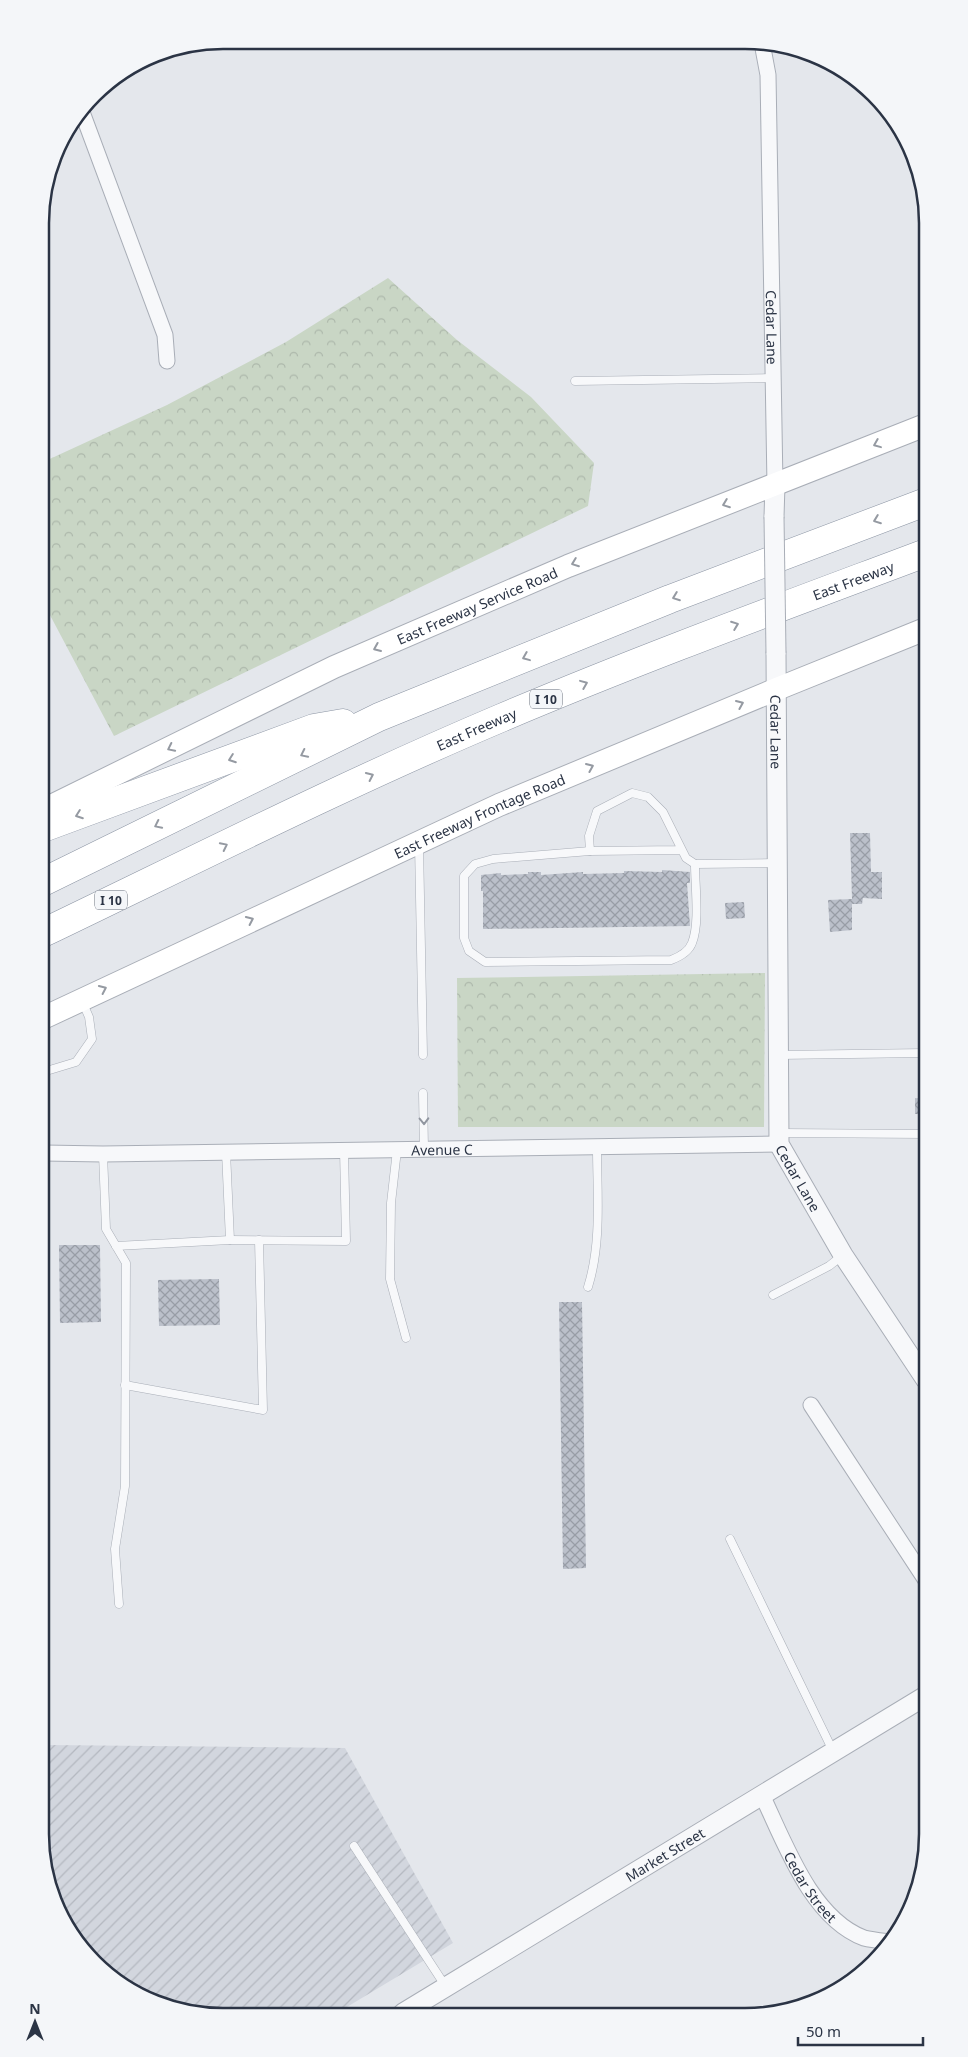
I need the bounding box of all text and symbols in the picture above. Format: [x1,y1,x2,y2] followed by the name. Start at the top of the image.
[762,290,782,365] street label: Cedar Lane
[873,438,882,448] one-way arrow
[722,498,731,508] one-way arrow
[873,514,882,524] one-way arrow
[810,556,897,604] street label: East Freeway
[571,557,580,568] one-way arrow
[394,562,560,648] street label: East Freeway Service Road
[673,591,681,601] one-way arrow
[730,620,739,631] one-way arrow
[373,641,382,652] one-way arrow
[522,652,530,662] one-way arrow
[579,679,588,690] one-way arrow
[530,690,562,709] road number: I 10
[767,695,786,769] street label: Cedar Lane
[735,700,744,711] one-way arrow
[433,703,520,754] street label: East Freeway
[167,742,176,752] one-way arrow
[300,748,309,758] one-way arrow
[228,752,237,763] one-way arrow
[585,763,594,774] one-way arrow
[391,769,568,862] street label: East Freeway Frontage Road
[365,772,374,782] one-way arrow
[76,809,84,819] one-way arrow
[154,819,163,830] one-way arrow
[219,842,228,852] one-way arrow
[95,890,127,910] road number: I 10
[245,916,254,926] one-way arrow
[98,985,107,995] one-way arrow
[419,1118,429,1126] one-way arrow
[411,1139,473,1159] street label: Avenue C
[772,1141,825,1215] street label: Cedar Lane
[621,1823,708,1886] street label: Market Street
[780,1848,841,1926] street label: Cedar Street
[10,1997,60,2047] north arrow
[29,1999,41,2018] text: N
[798,2014,923,2046] scale bar
[806,2021,841,2041] text: 50 m

